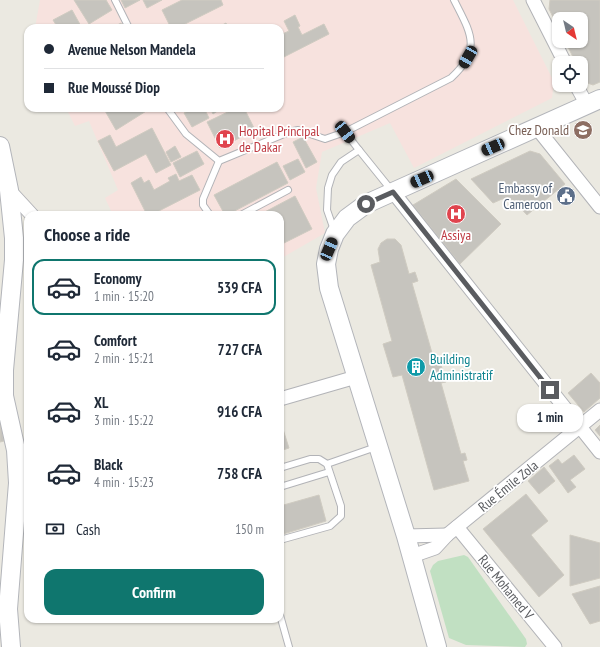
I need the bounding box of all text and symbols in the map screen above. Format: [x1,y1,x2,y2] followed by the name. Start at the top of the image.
[552,12,588,48] north arrow
[552,12,588,92] map controls
[68,40,196,59] text: Avenue Nelson Mandela
[457,44,479,70] car
[552,56,588,92] button: locate
[68,78,160,97] text: Rue Moussé Diop
[333,119,357,145] car
[572,119,594,141] school or university icon: Chez Donald
[509,121,569,139] place label: Chez Donald
[239,122,320,156] place label: Hopital Principal de Dakar
[214,128,236,150] hospital icon: Hopital Principal de Dakar
[480,137,506,157] car
[409,169,435,189] car
[498,179,552,213] place label: Embassy of Cameroon
[555,185,577,207] public building icon: Embassy of Cameroon
[357,195,375,213] route start
[445,203,467,225] hospital icon: Assiya
[44,223,130,246] text: Choose a ride
[441,226,471,244] place label: Assiya
[319,236,339,262] car
[46,269,82,305] icon: car
[94,269,142,288] text: Economy
[217,278,262,297] text: 539 CFA
[94,288,154,305] text: 1 min · 15:20
[46,331,82,367] icon: car
[94,331,137,350] text: Comfort
[218,340,262,359] text: 727 CFA
[94,350,154,367] text: 2 min · 15:21
[430,350,493,384] place label: Building Administratif
[405,356,427,378] building icon: Building Administratif
[541,381,559,399] route end
[46,393,82,429] icon: car
[94,393,108,412] text: XL
[217,402,262,421] text: 916 CFA
[517,404,583,432] callout: 1 min
[537,409,563,426] text: 1 min
[94,412,154,429] text: 3 min · 15:22
[46,455,82,491] icon: car
[94,455,123,474] text: Black
[474,456,542,516] street label: Rue Émile Zola
[217,464,262,483] text: 758 CFA
[94,474,154,491] text: 4 min · 15:23
[44,518,66,540] icon: cash
[76,520,100,539] text: Cash
[235,521,264,538] text: 150 m
[474,551,538,624] street label: Rue Mohamed V
[44,569,264,615] button: Confirm

